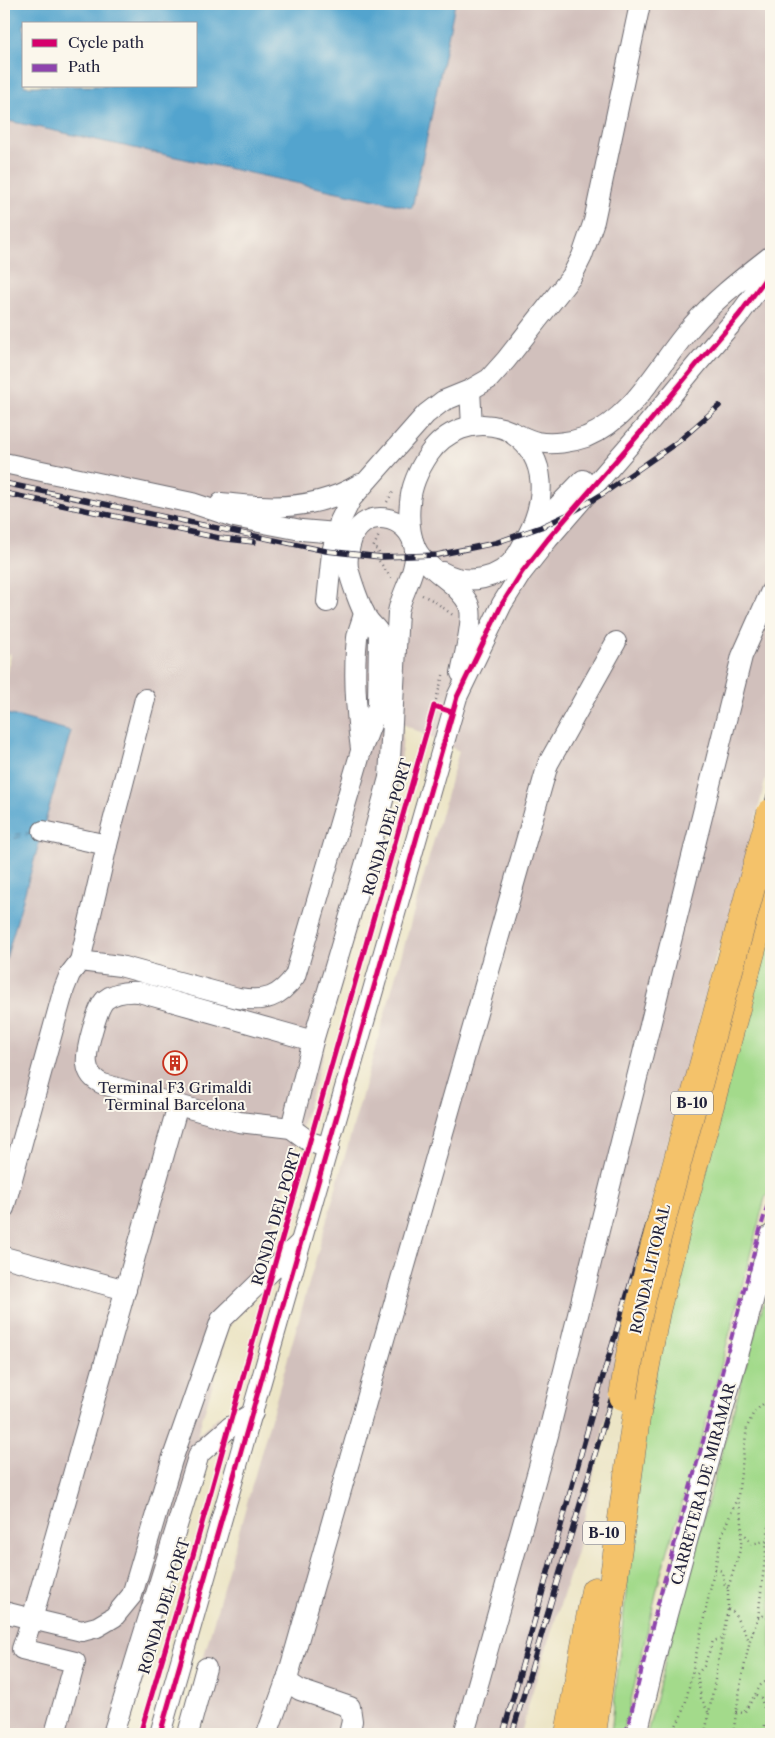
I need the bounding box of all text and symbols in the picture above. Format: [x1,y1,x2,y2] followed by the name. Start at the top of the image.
[22,22,198,88] legend
[68,33,145,52] text: Cycle path
[68,57,101,76] text: Path
[358,756,416,898] street label: RONDA DEL PORT
[162,1050,188,1076] building icon: Terminal F3 Grimaldi Terminal Barcelona
[98,1078,252,1114] place label: Terminal F3 Grimaldi Terminal Barcelona
[671,1092,713,1114] road number: B-10
[247,1146,305,1288] street label: RONDA DEL PORT
[626,1202,674,1336] street label: RONDA LITORAL
[667,1380,739,1587] street label: CARRETERA DE MIRAMAR
[583,1522,625,1545] road number: B-10
[134,1535,194,1677] street label: RONDA DEL PORT

